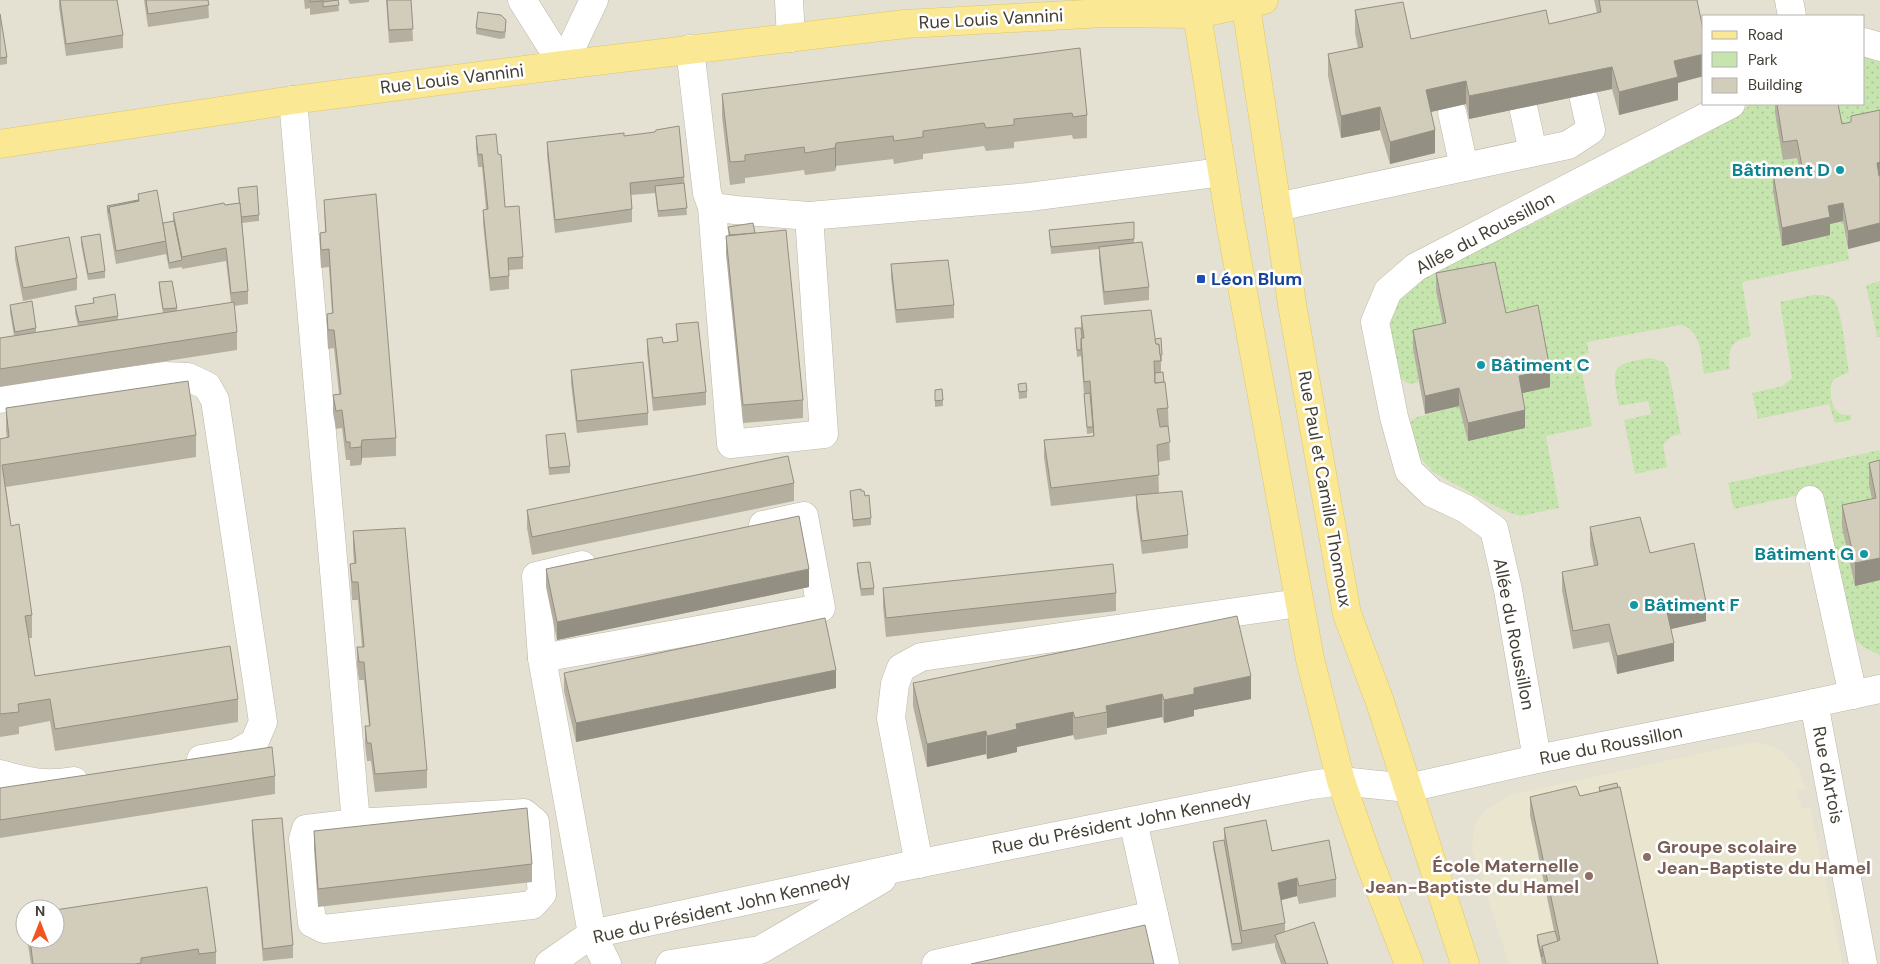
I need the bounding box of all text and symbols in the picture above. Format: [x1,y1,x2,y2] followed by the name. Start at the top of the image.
[918,3,1064,35] street label: Rue Louis Vannini
[1702,15,1865,105] legend
[1748,25,1783,45] text: Road
[1748,50,1778,70] text: Park
[379,58,525,100] street label: Rue Louis Vannini
[1748,75,1803,95] text: Building
[1732,158,1830,182] place label: Bâtiment D
[1834,164,1846,176] marker: Bâtiment D
[1411,186,1559,280] street label: Allée du Roussillon
[1211,267,1302,291] place label: Léon Blum
[1195,273,1207,285] marker: Léon Blum
[1491,353,1590,377] place label: Bâtiment C
[1475,359,1487,371] marker: Bâtiment C
[1292,369,1358,609] street label: Rue Paul et Camille Thomoux
[1754,542,1854,566] place label: Bâtiment G
[1858,548,1870,560] marker: Bâtiment G
[1488,556,1540,712] street label: Allée du Roussillon
[1644,593,1740,617] place label: Bâtiment F
[1628,599,1640,611] marker: Bâtiment F
[1538,719,1684,771] street label: Rue du Roussillon
[1807,724,1849,826] street label: Rue d'Artois
[990,786,1254,860] street label: Rue du Président John Kennedy
[1657,835,1871,880] place label: Groupe scolaire Jean-Baptiste du Hamel
[1641,851,1653,863] marker: Groupe scolaire Jean-Baptiste du Hamel
[1365,854,1579,899] place label: École Maternelle Jean-Baptiste du Hamel
[591,867,853,949] street label: Rue du Président John Kennedy
[1583,870,1595,882] marker: École Maternelle Jean-Baptiste du Hamel
[15,899,65,949] north arrow
[35,902,45,920] text: N

